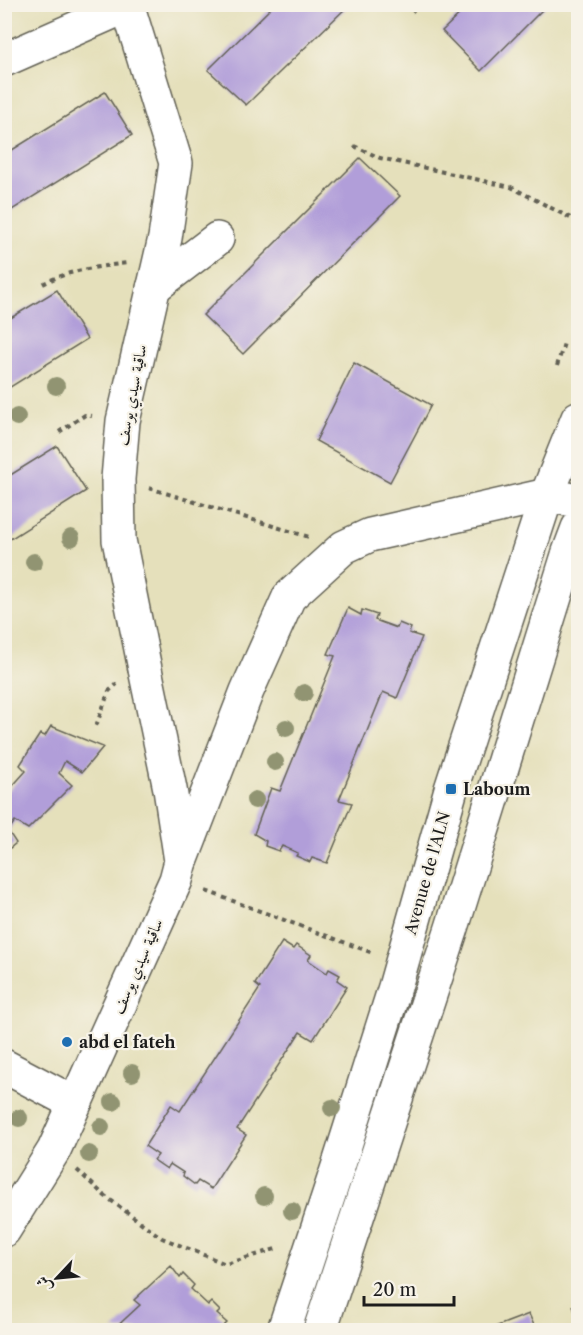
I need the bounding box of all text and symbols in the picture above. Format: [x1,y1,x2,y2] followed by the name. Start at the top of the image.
[111,343,154,448] street label: ساقية سيدي يوسف
[463,779,531,799] place label: Laboum
[444,782,458,796] marker: Laboum
[400,809,454,938] street label: Avenue de l'ALN
[107,915,170,1018] street label: ساقية سيدي يوسف
[79,1032,176,1052] place label: abd el fateh
[60,1035,74,1049] marker: abd el fateh
[27,1248,87,1308] north arrow
[364,1269,454,1307] scale bar
[31,1273,56,1296] text: ش
[373,1279,417,1301] text: 20 m

